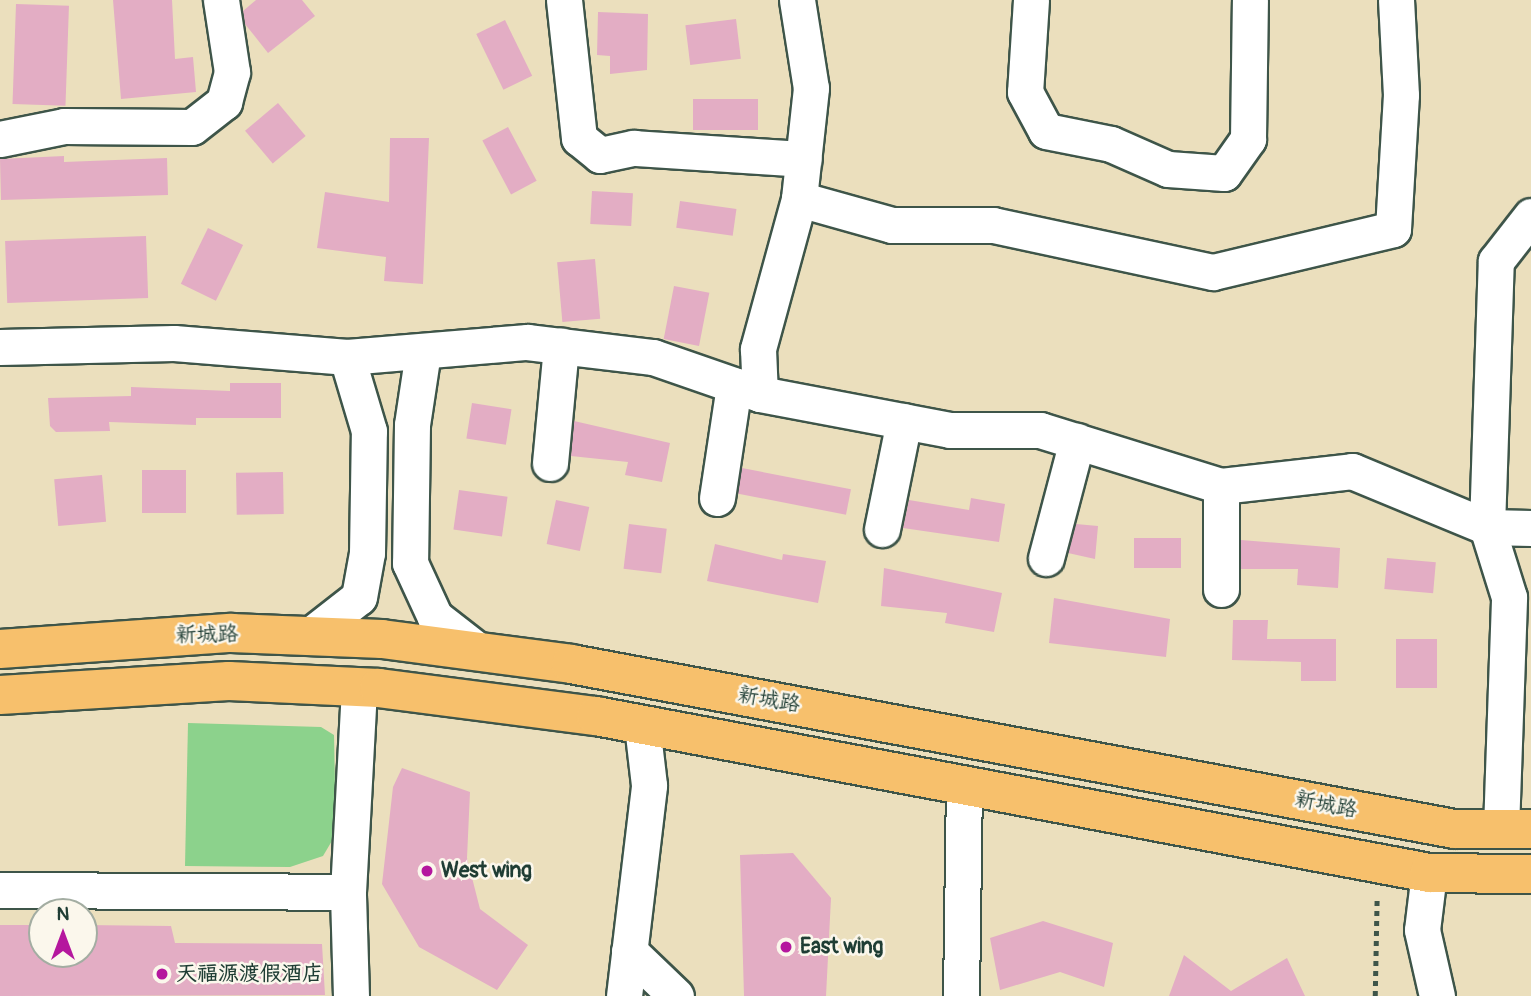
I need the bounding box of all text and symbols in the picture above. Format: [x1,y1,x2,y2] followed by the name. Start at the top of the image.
[175,622,239,648] street label: 新城路
[736,682,802,718] street label: 新城路
[1293,787,1359,823] street label: 新城路
[441,858,532,884] place label: West wing
[419,863,435,879] marker: West wing
[28,898,98,968] north arrow
[57,902,69,926] text: N
[800,934,883,960] place label: East wing
[778,939,794,955] marker: East wing
[176,961,323,987] place label: 天福源渡假酒店
[154,966,170,982] marker: 天福源渡假酒店

